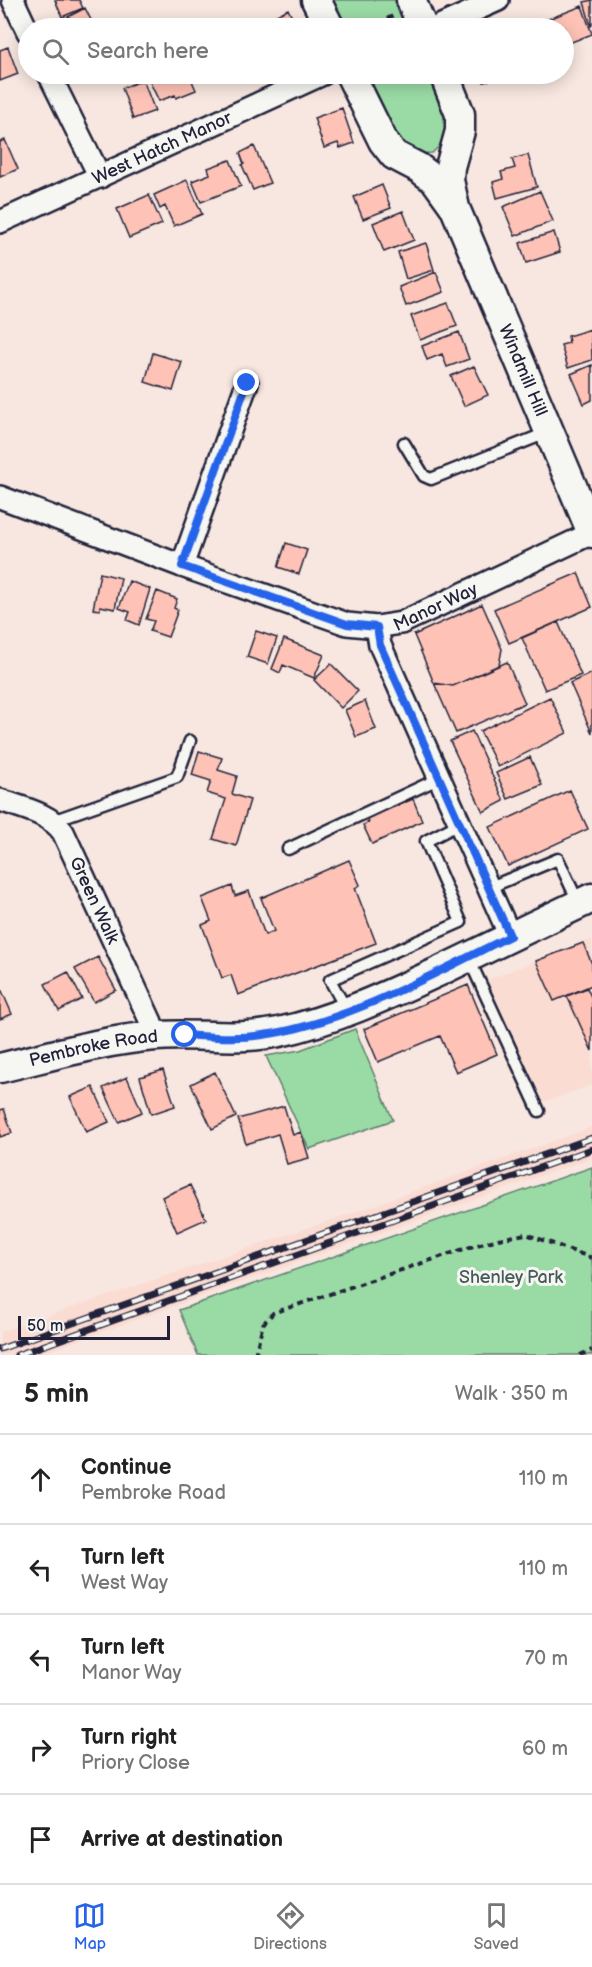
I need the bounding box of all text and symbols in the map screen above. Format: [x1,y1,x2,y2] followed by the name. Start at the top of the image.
[18,18,574,84] search box
[39,35,72,68] icon: search
[87,38,209,65] text: Search here
[89,107,235,189] street label: West Hatch Manor
[495,321,552,419] street label: Windmill Hill
[233,369,259,395] route end
[390,578,482,636] street label: Manor Way
[65,853,124,947] street label: Green Walk
[171,1021,197,1047] route start
[27,1025,159,1071] street label: Pembroke Road
[459,1267,563,1288] park label: Shenley Park
[18,1313,170,1340] scale bar
[27,1317,63,1336] text: 50 m
[24,1379,89,1410] text: 5 min
[455,1382,568,1406] text: Walk · 350 m
[81,1454,171,1481] text: Continue
[24,1463,57,1496] icon: ahead
[519,1467,568,1491] text: 110 m
[81,1481,226,1505] text: Pembroke Road
[81,1544,165,1571] text: Turn left
[24,1553,57,1586] icon: left
[519,1557,568,1581] text: 110 m
[81,1571,168,1595] text: West Way
[81,1634,165,1661] text: Turn left
[24,1643,57,1676] icon: left
[524,1647,568,1671] text: 70 m
[81,1661,182,1685] text: Manor Way
[81,1724,177,1751] text: Turn right
[24,1733,57,1766] icon: right
[522,1737,568,1761] text: 60 m
[81,1751,190,1775] text: Priory Close
[24,1823,57,1856] icon: arrive
[81,1826,283,1853] text: Arrive at destination
[73,1899,106,1954] tab: Map
[253,1899,327,1954] tab: Directions
[474,1899,519,1954] tab: Saved

